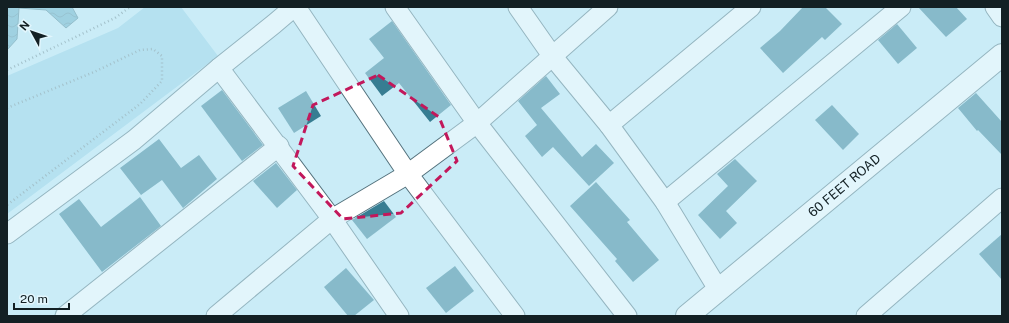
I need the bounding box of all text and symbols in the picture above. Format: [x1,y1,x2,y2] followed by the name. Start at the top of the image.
[12,12,52,52] north arrow
[17,18,32,33] text: N
[805,151,884,220] street label: 60 FEET ROAD
[14,285,69,311] scale bar
[20,292,48,306] text: 20 m

